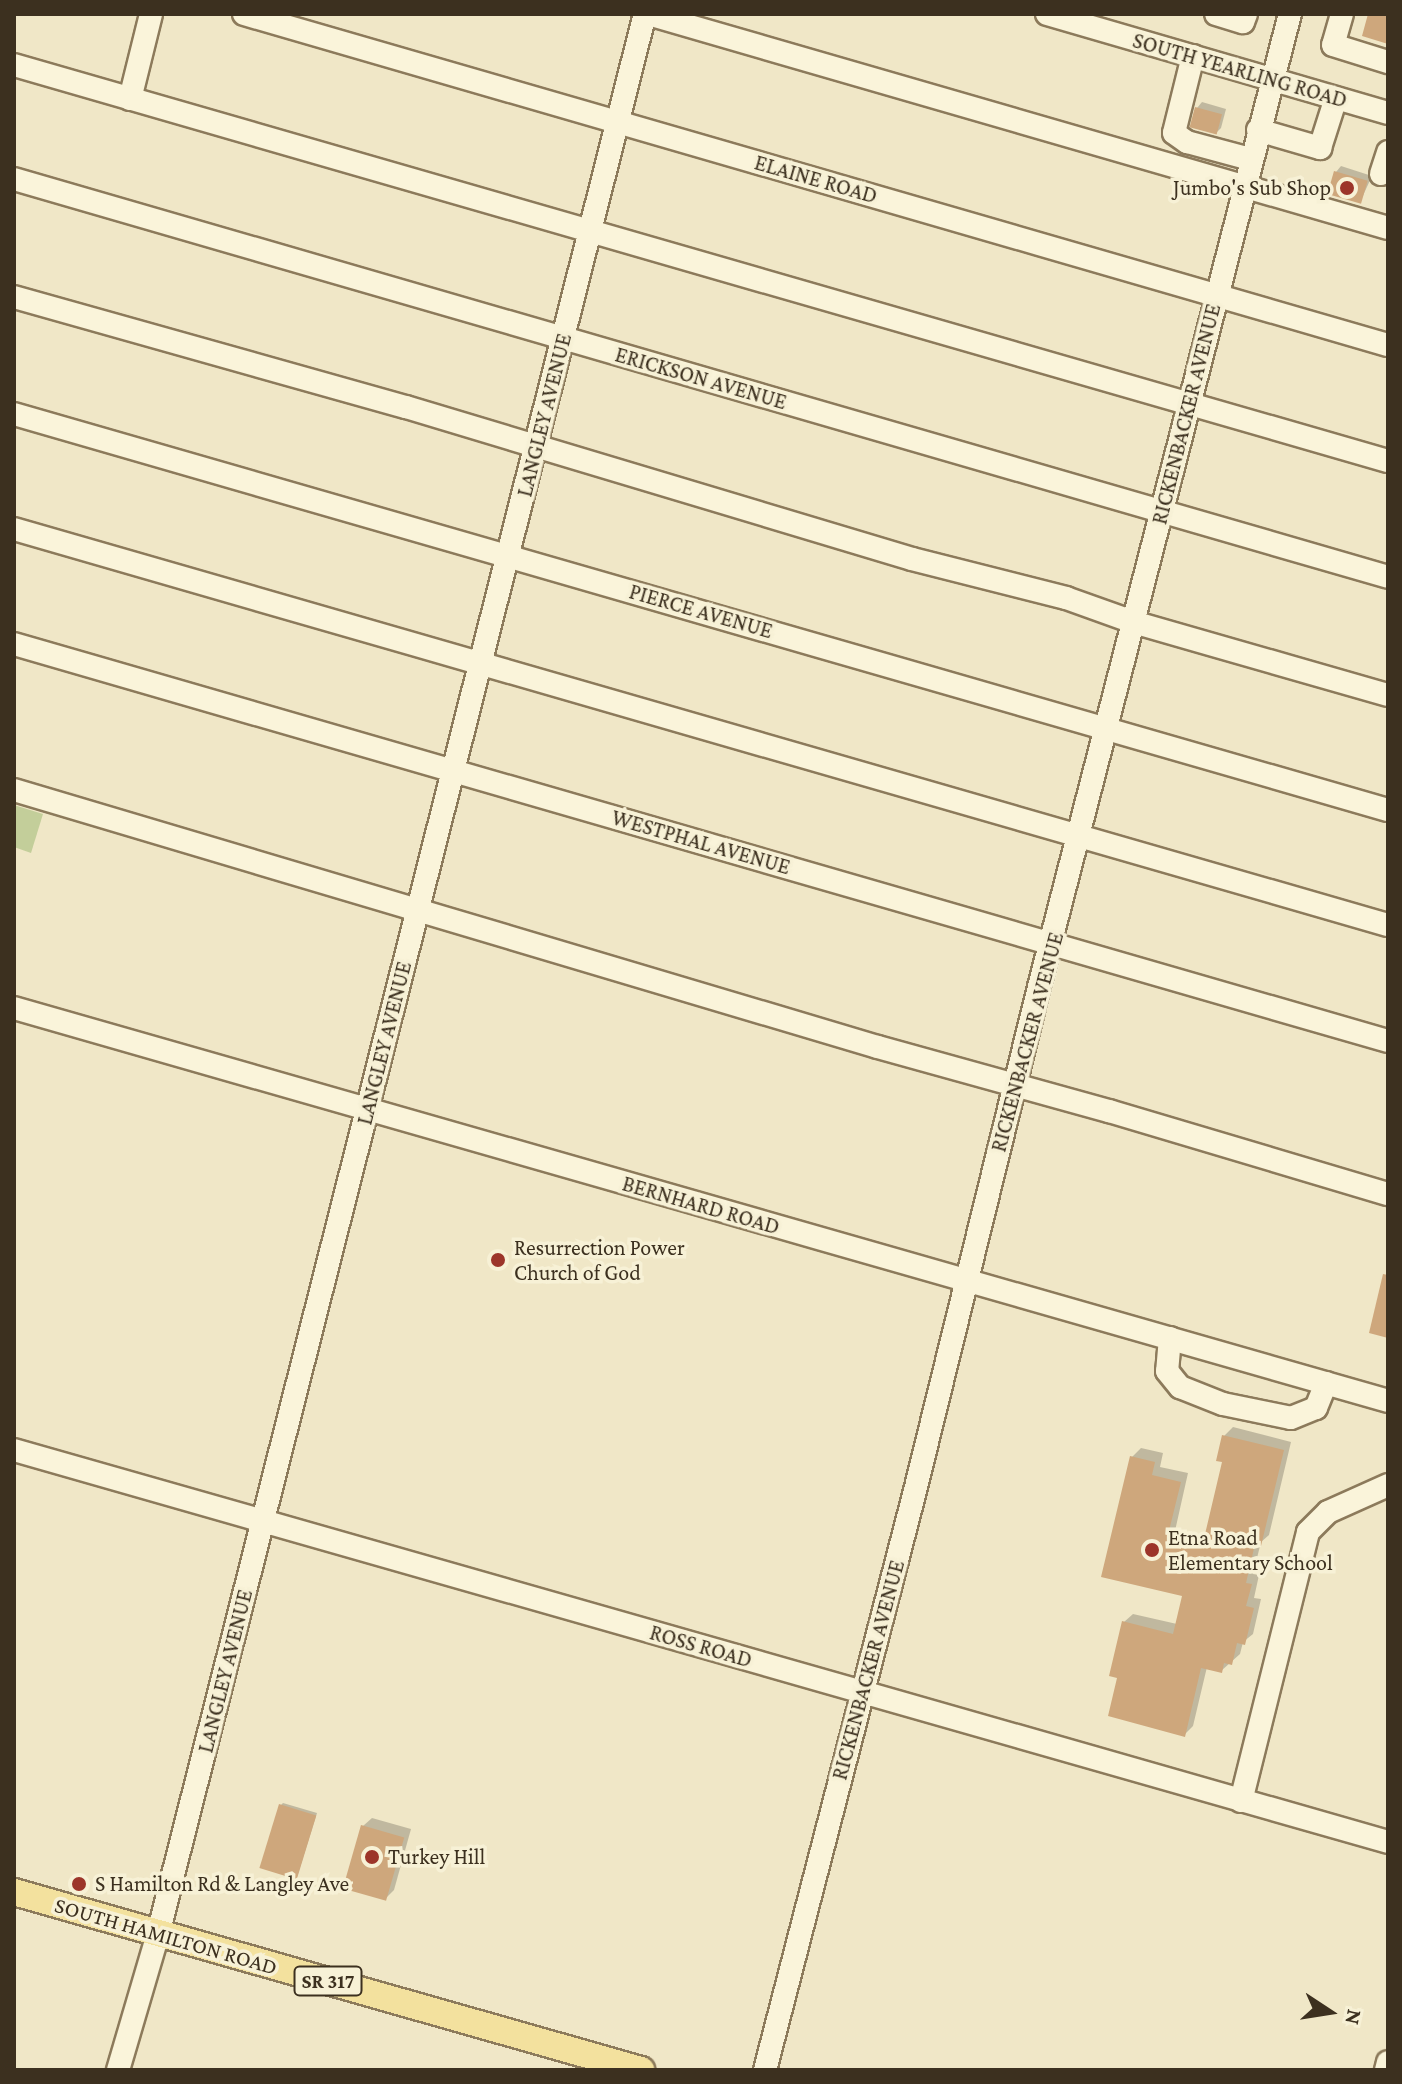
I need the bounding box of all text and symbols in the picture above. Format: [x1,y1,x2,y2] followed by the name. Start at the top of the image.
[1130,27,1350,113] street label: SOUTH YEARLING ROAD
[752,149,880,209] street label: ELAINE ROAD
[1173,175,1331,201] place label: Jumbo's Sub Shop
[1338,179,1356,197] marker: Jumbo's Sub Shop
[1146,301,1226,527] street label: RICKENBACKER AVENUE
[511,331,577,499] street label: LANGLEY AVENUE
[612,341,790,415] street label: ERICKSON AVENUE
[626,578,776,644] street label: PIERCE AVENUE
[609,804,793,880] street label: WESTPHAL AVENUE
[985,929,1069,1155] street label: RICKENBACKER AVENUE
[351,959,417,1127] street label: LANGLEY AVENUE
[619,1170,783,1240] street label: BERNHARD ROAD
[514,1234,685,1286] place label: Resurrection Power Church of God
[489,1251,507,1269] marker: Resurrection Power Church of God
[1168,1524,1333,1576] place label: Etna Road Elementary School
[1143,1541,1161,1559] marker: Etna Road Elementary School
[826,1557,910,1783] street label: RICKENBACKER AVENUE
[192,1587,258,1755] street label: LANGLEY AVENUE
[647,1619,755,1673] street label: ROSS ROAD
[388,1844,485,1870] place label: Turkey Hill
[363,1848,381,1866] marker: Turkey Hill
[95,1871,349,1897] place label: S Hamilton Rd & Langley Ave
[70,1875,88,1893] marker: S Hamilton Rd & Langley Ave
[52,1892,280,1980] street label: SOUTH HAMILTON ROAD
[292,1965,364,1997] road number: SR 317
[1290,1972,1370,2052] north arrow
[1340,2007,1368,2027] text: N

